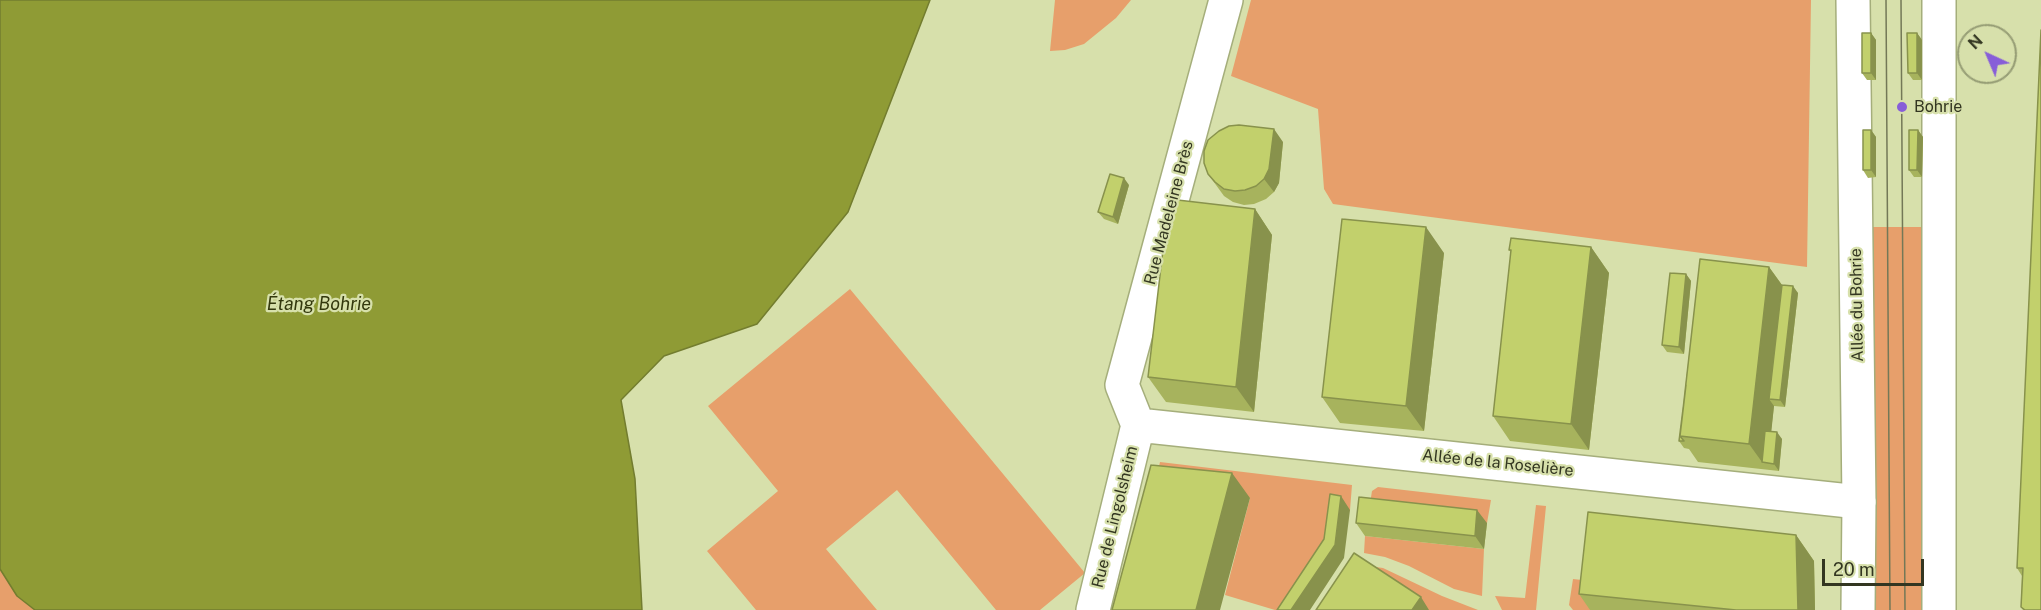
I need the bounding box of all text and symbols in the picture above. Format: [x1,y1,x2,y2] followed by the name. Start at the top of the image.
[1957,24,2017,84] north arrow
[1964,31,1987,53] text: N
[1914,97,1962,117] place label: Bohrie
[1895,100,1909,114] marker: Bohrie
[1141,139,1197,287] street label: Rue Madeleine Brès
[1846,248,1868,362] street label: Allée du Bohrie
[267,293,371,315] water label: Étang Bohrie
[1088,444,1142,590] street label: Rue de Lingolsheim
[1421,446,1575,480] street label: Allée de la Roselière
[1825,547,1927,585] scale bar
[1833,559,1875,580] text: 20 m

